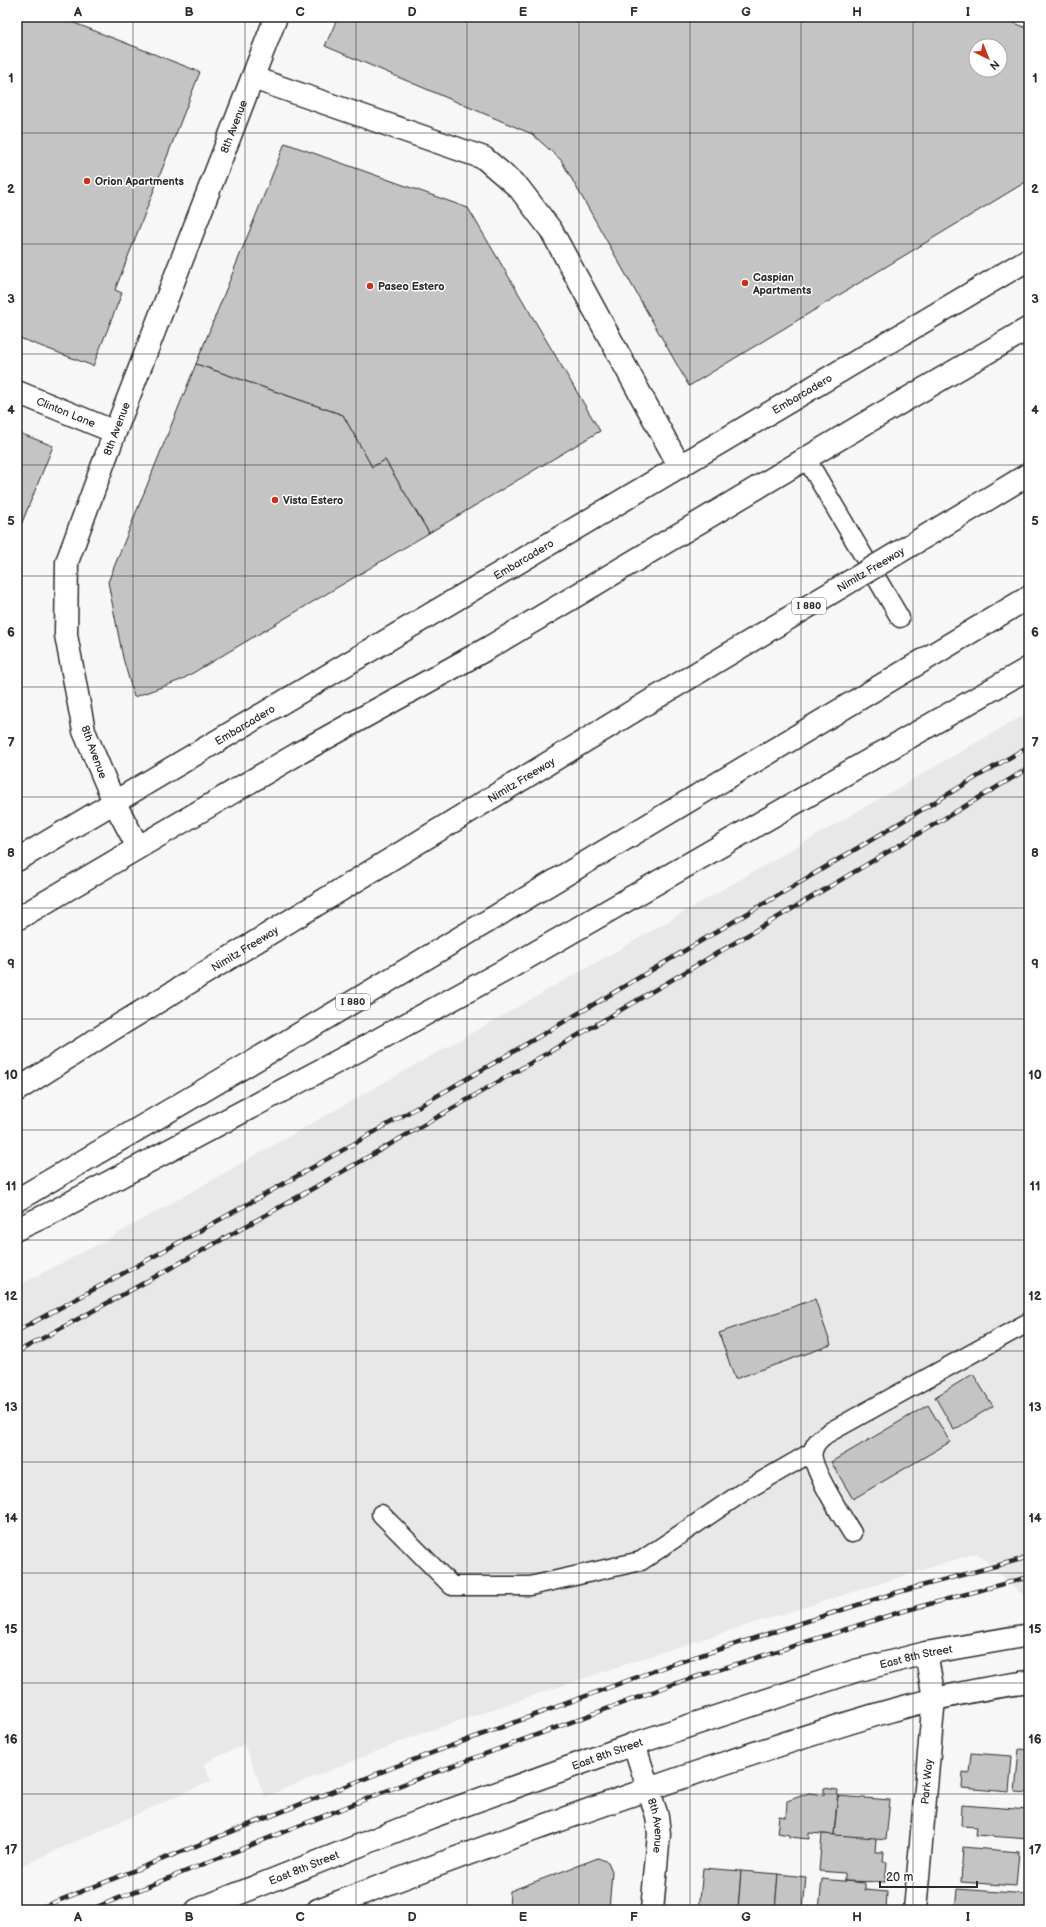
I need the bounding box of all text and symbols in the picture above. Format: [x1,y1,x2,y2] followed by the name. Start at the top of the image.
[73,4,82,20] text: A
[184,4,194,20] text: B
[295,4,305,20] text: C
[407,4,417,20] text: D
[519,4,528,20] text: E
[630,4,638,20] text: F
[741,4,751,20] text: G
[852,4,862,20] text: H
[966,4,970,20] text: I
[968,38,1008,78] north arrow
[987,57,1002,73] text: N
[8,70,14,86] text: 1
[1032,70,1038,86] text: 1
[217,98,250,155] street label: 8th Avenue
[95,175,184,188] place label: Orion Apartments
[82,176,92,186] marker: Orion Apartments
[7,181,15,197] text: 2
[1031,181,1039,197] text: 2
[752,271,812,297] place label: Caspian Apartments
[740,278,750,288] marker: Caspian Apartments
[378,280,444,293] place label: Paseo Estero
[365,281,375,291] marker: Paseo Estero
[7,291,15,307] text: 3
[1031,291,1039,307] text: 3
[770,371,834,417] street label: Embarcadero
[35,394,98,430] street label: Clinton Lane
[100,400,133,457] street label: 8th Avenue
[7,402,15,418] text: 4
[1031,402,1039,418] text: 4
[283,494,343,507] place label: Vista Estero
[270,495,280,505] marker: Vista Estero
[7,513,15,529] text: 5
[1031,513,1039,529] text: 5
[491,536,556,582] street label: Embarcadero
[835,544,907,594] street label: Nimitz Freeway
[792,598,826,614] road number: I 880
[7,624,15,640] text: 6
[1031,624,1039,640] text: 6
[212,702,277,748] street label: Embarcadero
[78,724,110,781] street label: 8th Avenue
[7,735,15,751] text: 7
[1031,735,1039,751] text: 7
[485,754,557,805] street label: Nimitz Freeway
[7,845,15,861] text: 8
[1031,845,1039,861] text: 8
[209,923,281,974] street label: Nimitz Freeway
[7,956,15,972] text: 9
[1031,956,1039,972] text: 9
[336,994,370,1010] road number: I 880
[4,1067,18,1083] text: 10
[1028,1067,1042,1083] text: 10
[6,1178,16,1194] text: 11
[1030,1178,1040,1194] text: 11
[4,1288,18,1304] text: 12
[1028,1288,1042,1304] text: 12
[4,1399,18,1415] text: 13
[1028,1399,1042,1415] text: 13
[4,1510,18,1526] text: 14
[1028,1510,1042,1526] text: 14
[5,1621,18,1637] text: 15
[1029,1621,1042,1637] text: 15
[878,1642,954,1671] street label: East 8th Street
[4,1731,18,1747] text: 16
[1028,1731,1042,1747] text: 16
[570,1735,645,1772] street label: East 8th Street
[918,1758,935,1805] street label: Park Way
[645,1796,666,1854] street label: 8th Avenue
[5,1842,17,1858] text: 17
[1029,1842,1041,1858] text: 17
[267,1848,341,1887] street label: East 8th Street
[880,1863,977,1889] scale bar
[886,1870,913,1885] text: 20 m
[73,1909,82,1925] text: A
[184,1909,194,1925] text: B
[295,1909,305,1925] text: C
[407,1909,417,1925] text: D
[519,1909,528,1925] text: E
[630,1909,638,1925] text: F
[741,1909,751,1925] text: G
[852,1909,862,1925] text: H
[966,1909,970,1925] text: I

